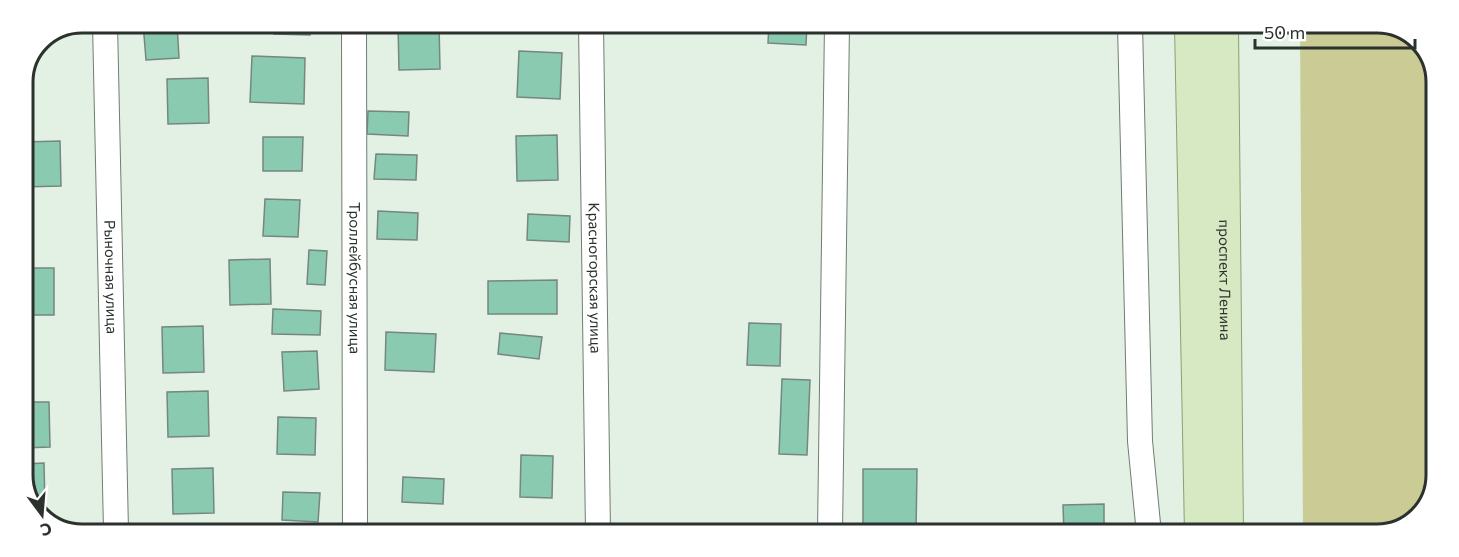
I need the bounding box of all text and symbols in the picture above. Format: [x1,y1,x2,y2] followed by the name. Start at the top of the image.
[1255,12,1416,50] scale bar
[1264,21,1305,43] text: 50 m
[346,202,365,354] street label: Троллейбусная улица
[585,202,606,354] street label: Красногорская улица
[1216,219,1235,340] street label: проспект Ленина
[101,220,122,334] street label: Рыночная улица
[12,485,72,545] north arrow
[38,519,54,541] text: С

